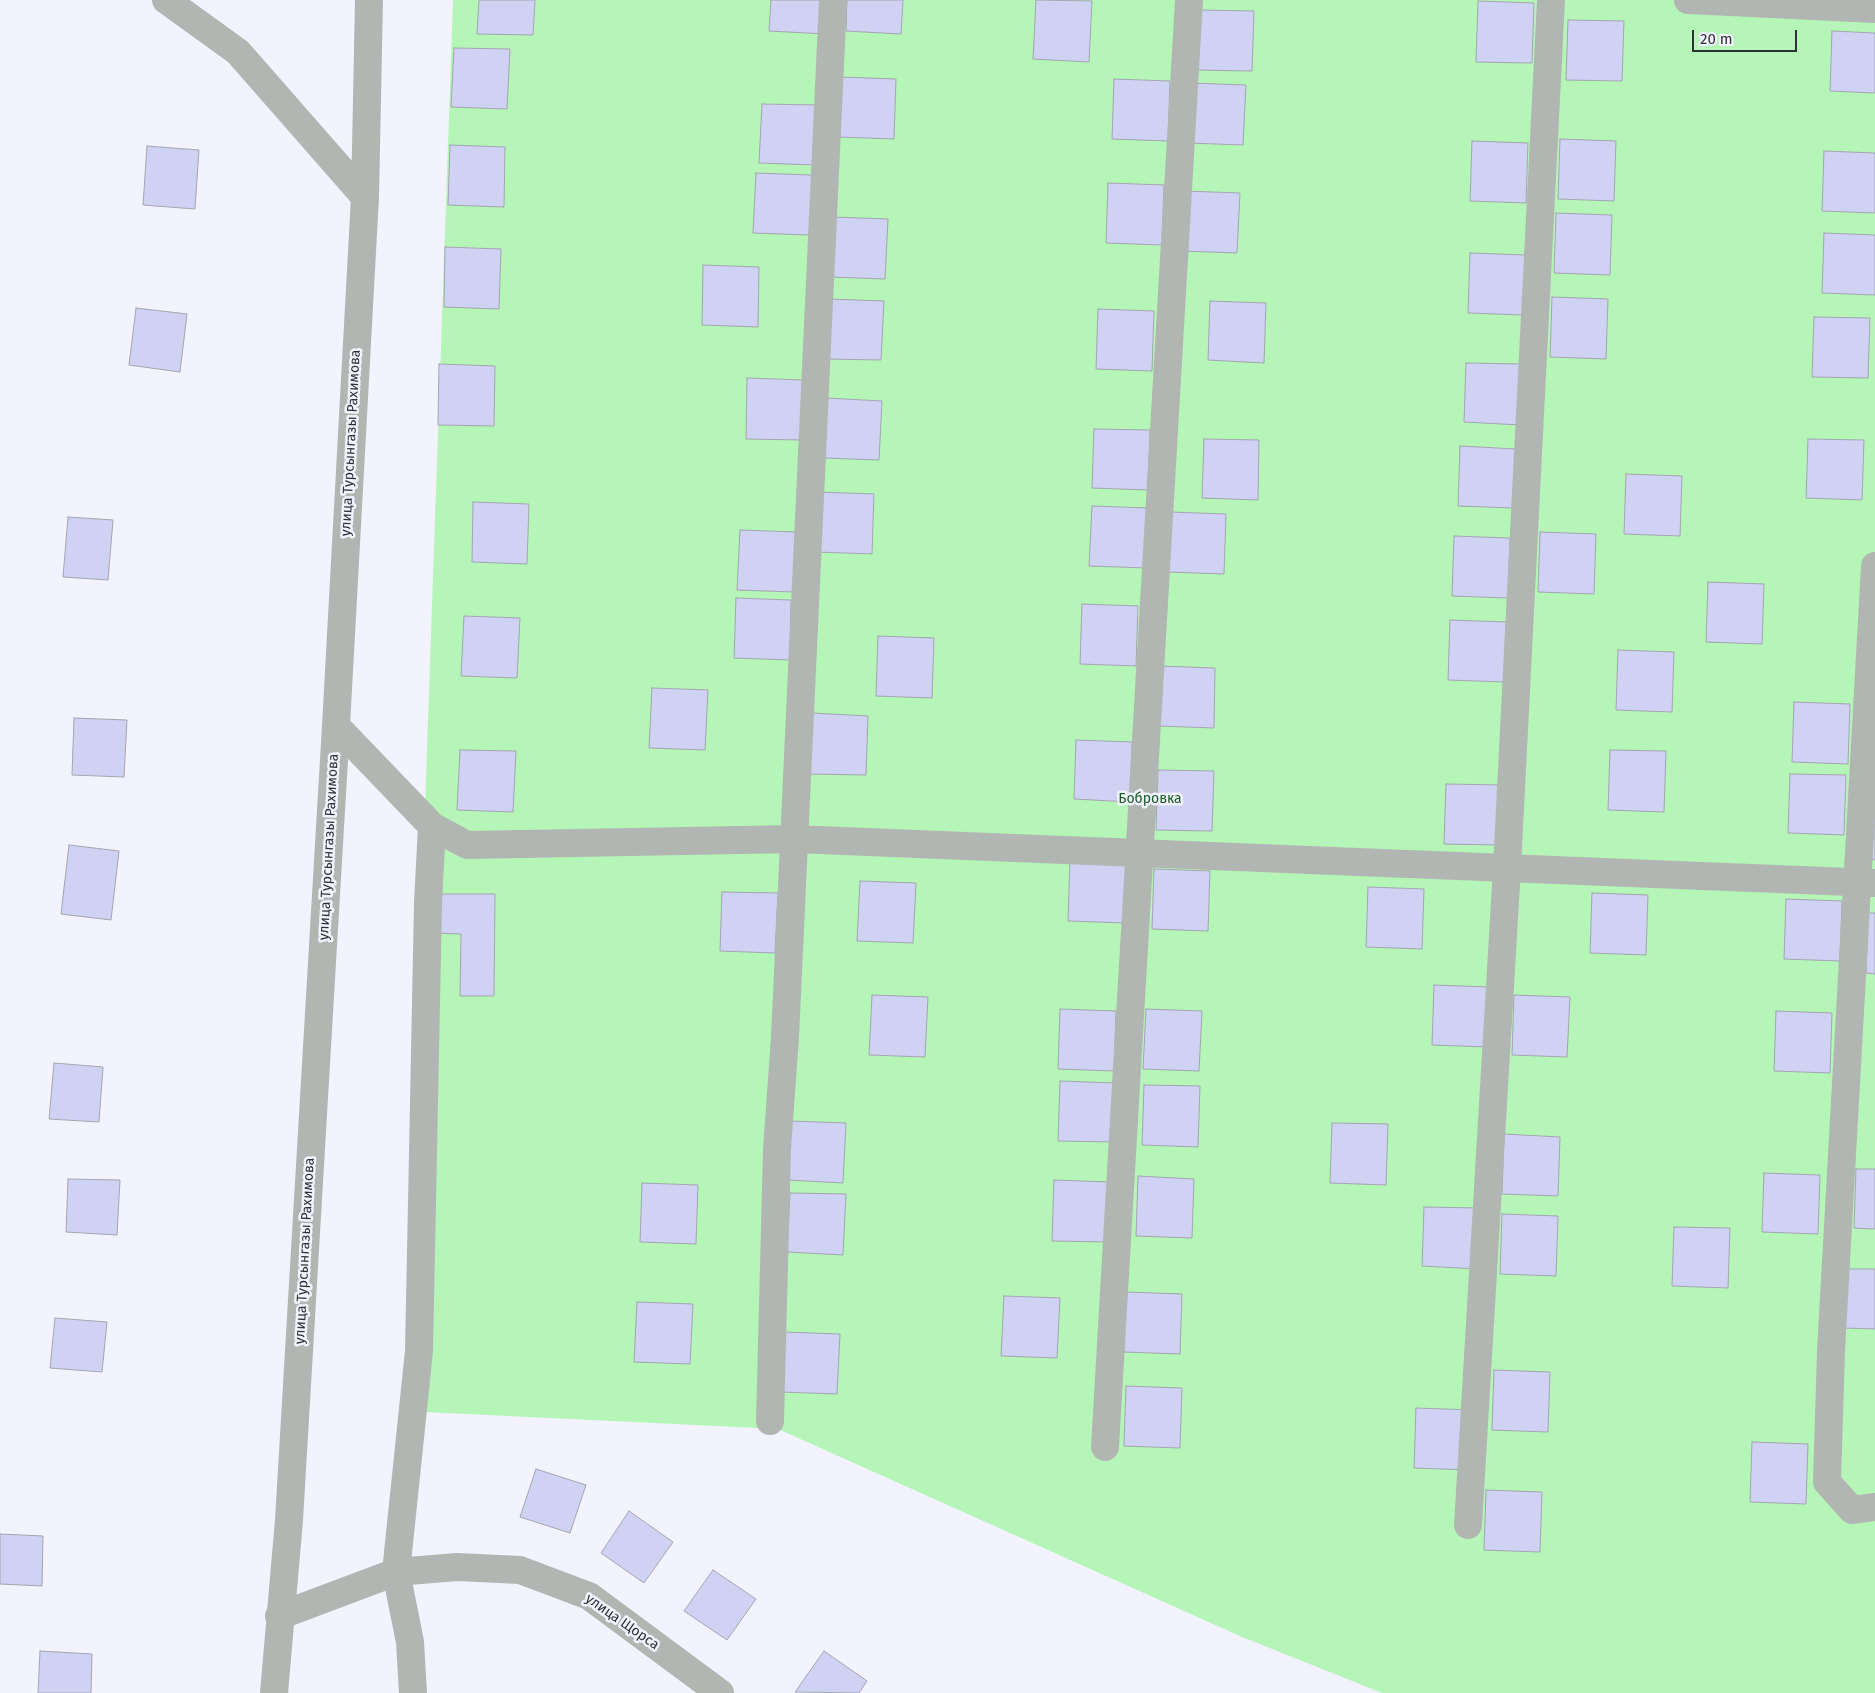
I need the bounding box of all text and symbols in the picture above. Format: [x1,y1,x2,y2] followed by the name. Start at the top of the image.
[1695,20,1800,52] scale bar
[1700,30,1733,48] text: 20 m
[338,349,364,537] street label: улица Турсынгазы Рахимова
[316,753,342,941] street label: улица Турсынгазы Рахимова
[1118,791,1182,807] park label: Бобровка
[292,1157,318,1345] street label: улица Турсынгазы Рахимова
[582,1590,662,1654] street label: улица Щорса

